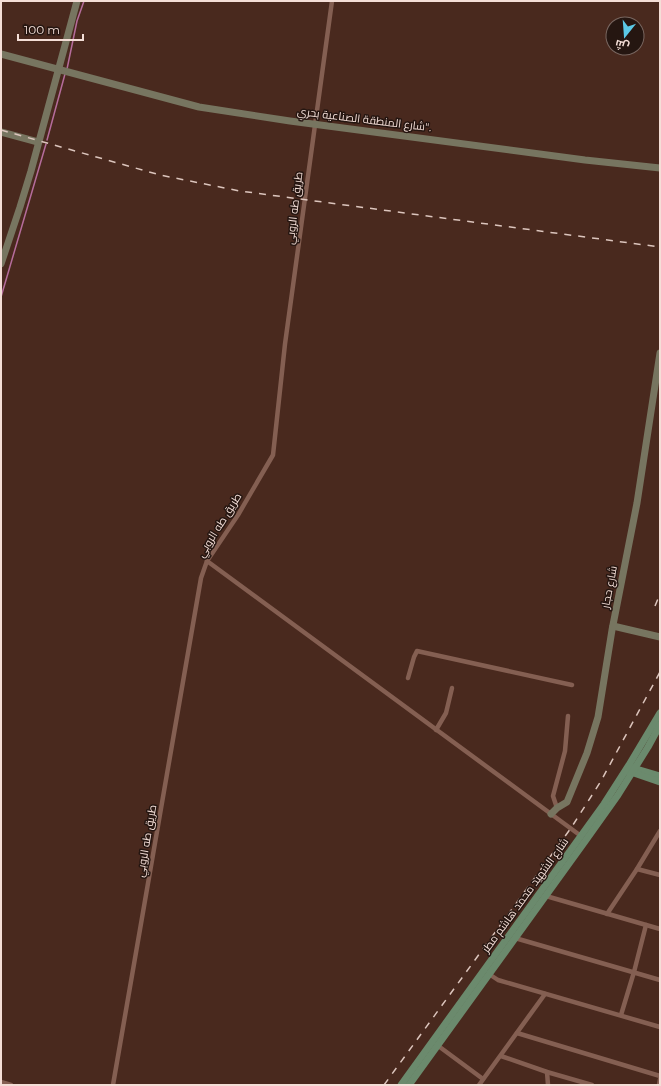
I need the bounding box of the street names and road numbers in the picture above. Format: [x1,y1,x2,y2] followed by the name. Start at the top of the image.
[296,104,432,136] street label: شارع المنطقة الصناعية بحري".
[283,171,307,246] street label: طريق طه الروبي
[194,490,246,561] street label: طريق طه الروبي
[598,565,621,611] street label: شارع حجار
[133,804,161,879] street label: طريق طه الروبي
[478,835,572,957] street label: شارع الشهيد محمد هاشم مطر

